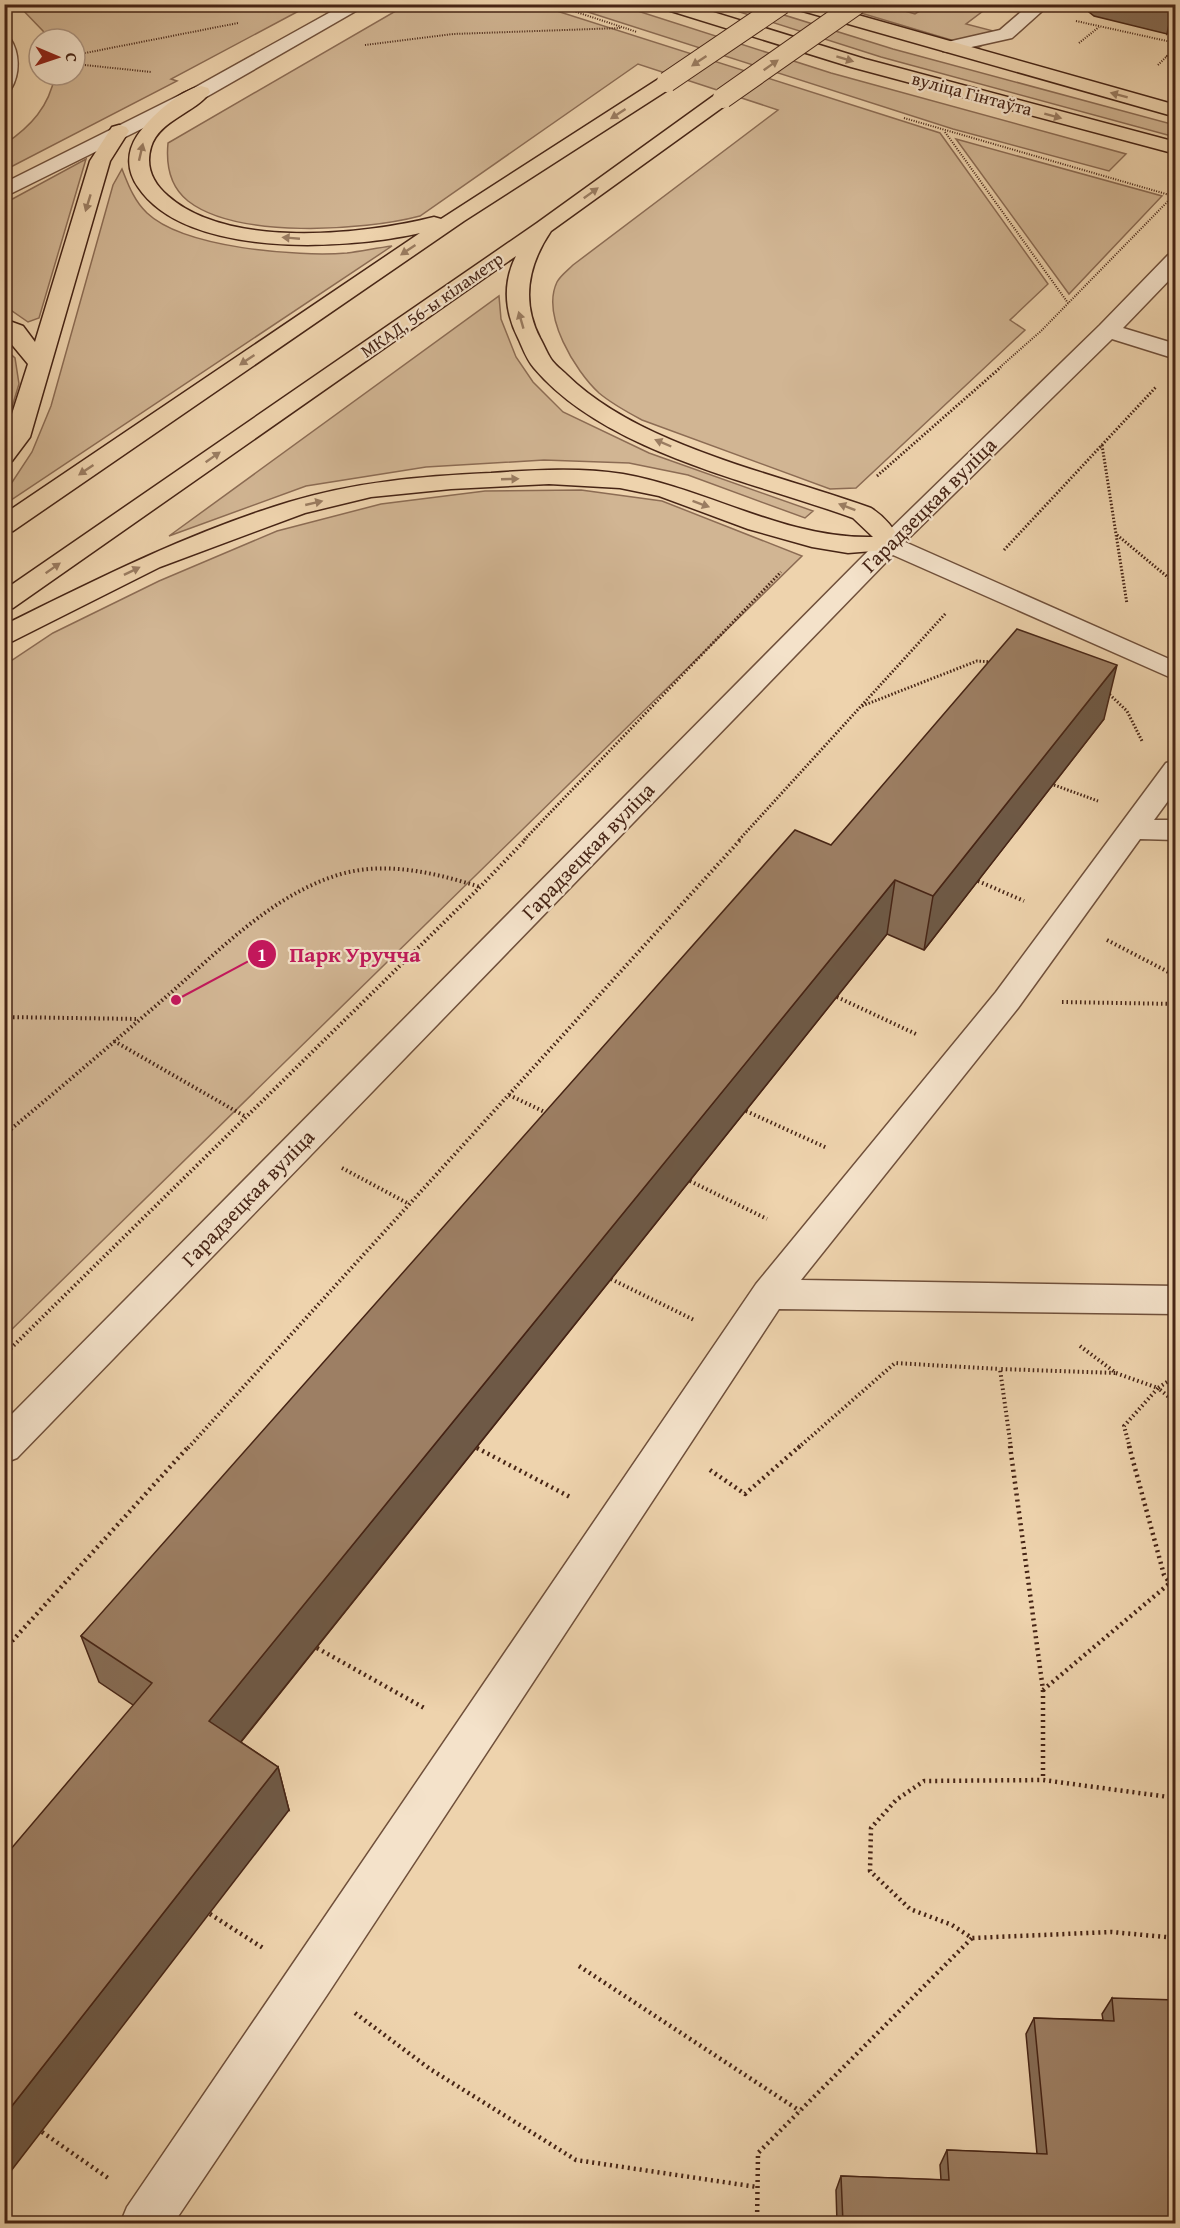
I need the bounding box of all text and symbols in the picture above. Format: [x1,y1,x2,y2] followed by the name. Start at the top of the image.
[27,27,87,87] north arrow
[60,53,84,62] text: С
[691,55,707,67] one-way arrow
[836,55,854,64] one-way arrow
[763,59,778,71] one-way arrow
[909,64,1036,123] street label: вуліца Гінтаўта
[1110,90,1128,100] one-way arrow
[610,108,626,119] one-way arrow
[1044,112,1062,122] one-way arrow
[137,143,147,162] one-way arrow
[584,187,599,199] one-way arrow
[83,194,92,212] one-way arrow
[282,233,301,243] one-way arrow
[401,244,417,256] one-way arrow
[355,245,509,364] street label: МКАД, 56-ы кіламетр
[516,311,525,329] one-way arrow
[240,354,256,366] one-way arrow
[854,430,1003,579] street label: Гарадзецкая вуліца
[654,438,672,447] one-way arrow
[204,451,220,463] one-way arrow
[79,464,95,476] one-way arrow
[500,474,519,483] one-way arrow
[305,498,324,508] one-way arrow
[692,499,710,509] one-way arrow
[838,502,856,511] one-way arrow
[44,562,60,574] one-way arrow
[123,567,141,577] one-way arrow
[514,775,661,926] street label: Гарадзецкая вуліца
[247,934,432,974] callout: Парк Уручча
[289,938,421,970] text: Парк Уручча
[257,941,267,968] text: 1
[174,1122,321,1273] street label: Гарадзецкая вуліца

